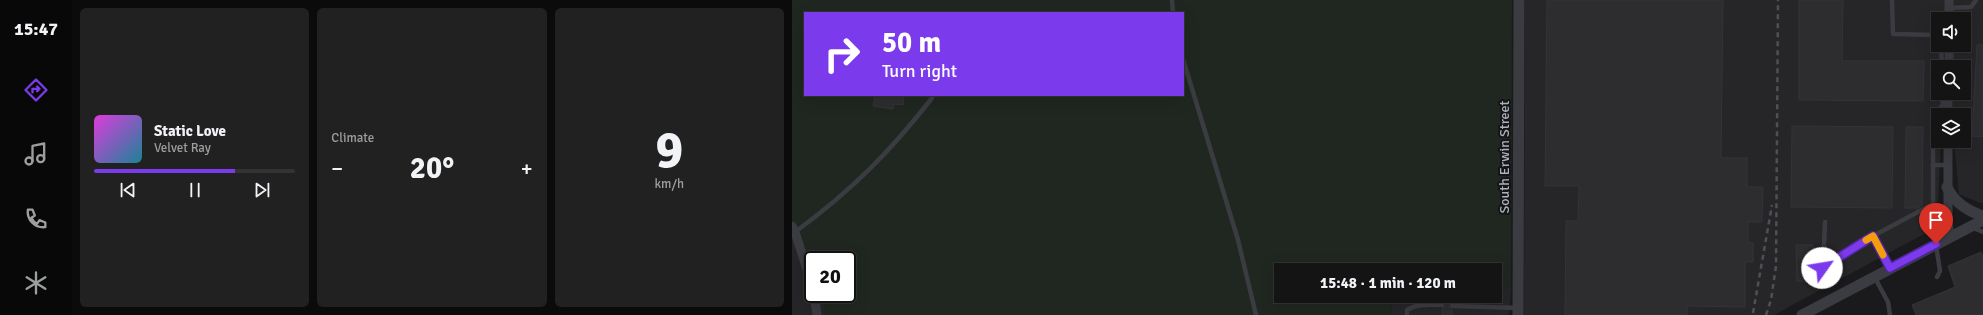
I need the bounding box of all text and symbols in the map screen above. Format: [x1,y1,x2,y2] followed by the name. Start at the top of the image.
[1931,12,1971,148] map controls
[1931,12,1971,52] button: sound
[14,18,58,40] text: 15:47
[882,26,941,60] text: 50 m
[816,28,868,80] icon: right
[882,60,957,82] text: Turn right
[1931,60,1971,100] button: search
[22,76,50,104] icon: directions
[1496,100,1513,213] street label: South Erwin Street
[1931,108,1971,148] button: layers
[655,118,683,182] text: 9
[154,122,226,140] text: Static Love
[331,130,374,146] text: Climate
[22,140,50,168] icon: music
[154,140,211,156] text: Velvet Ray
[410,150,454,187] text: 20°
[331,155,343,182] text: −
[521,155,533,182] text: +
[655,176,684,192] text: km/h
[117,179,139,201] icon: previous
[184,179,206,201] icon: pause
[251,179,273,201] icon: next
[1919,203,1953,244] pin
[22,205,50,233] icon: phone
[1925,209,1947,231] icon: arrive
[1801,247,1843,289] position arrow
[804,251,856,303] speed limit sign: 20
[22,269,50,297] icon: climate
[1320,274,1456,292] text: 15:48 · 1 min · 120 m

